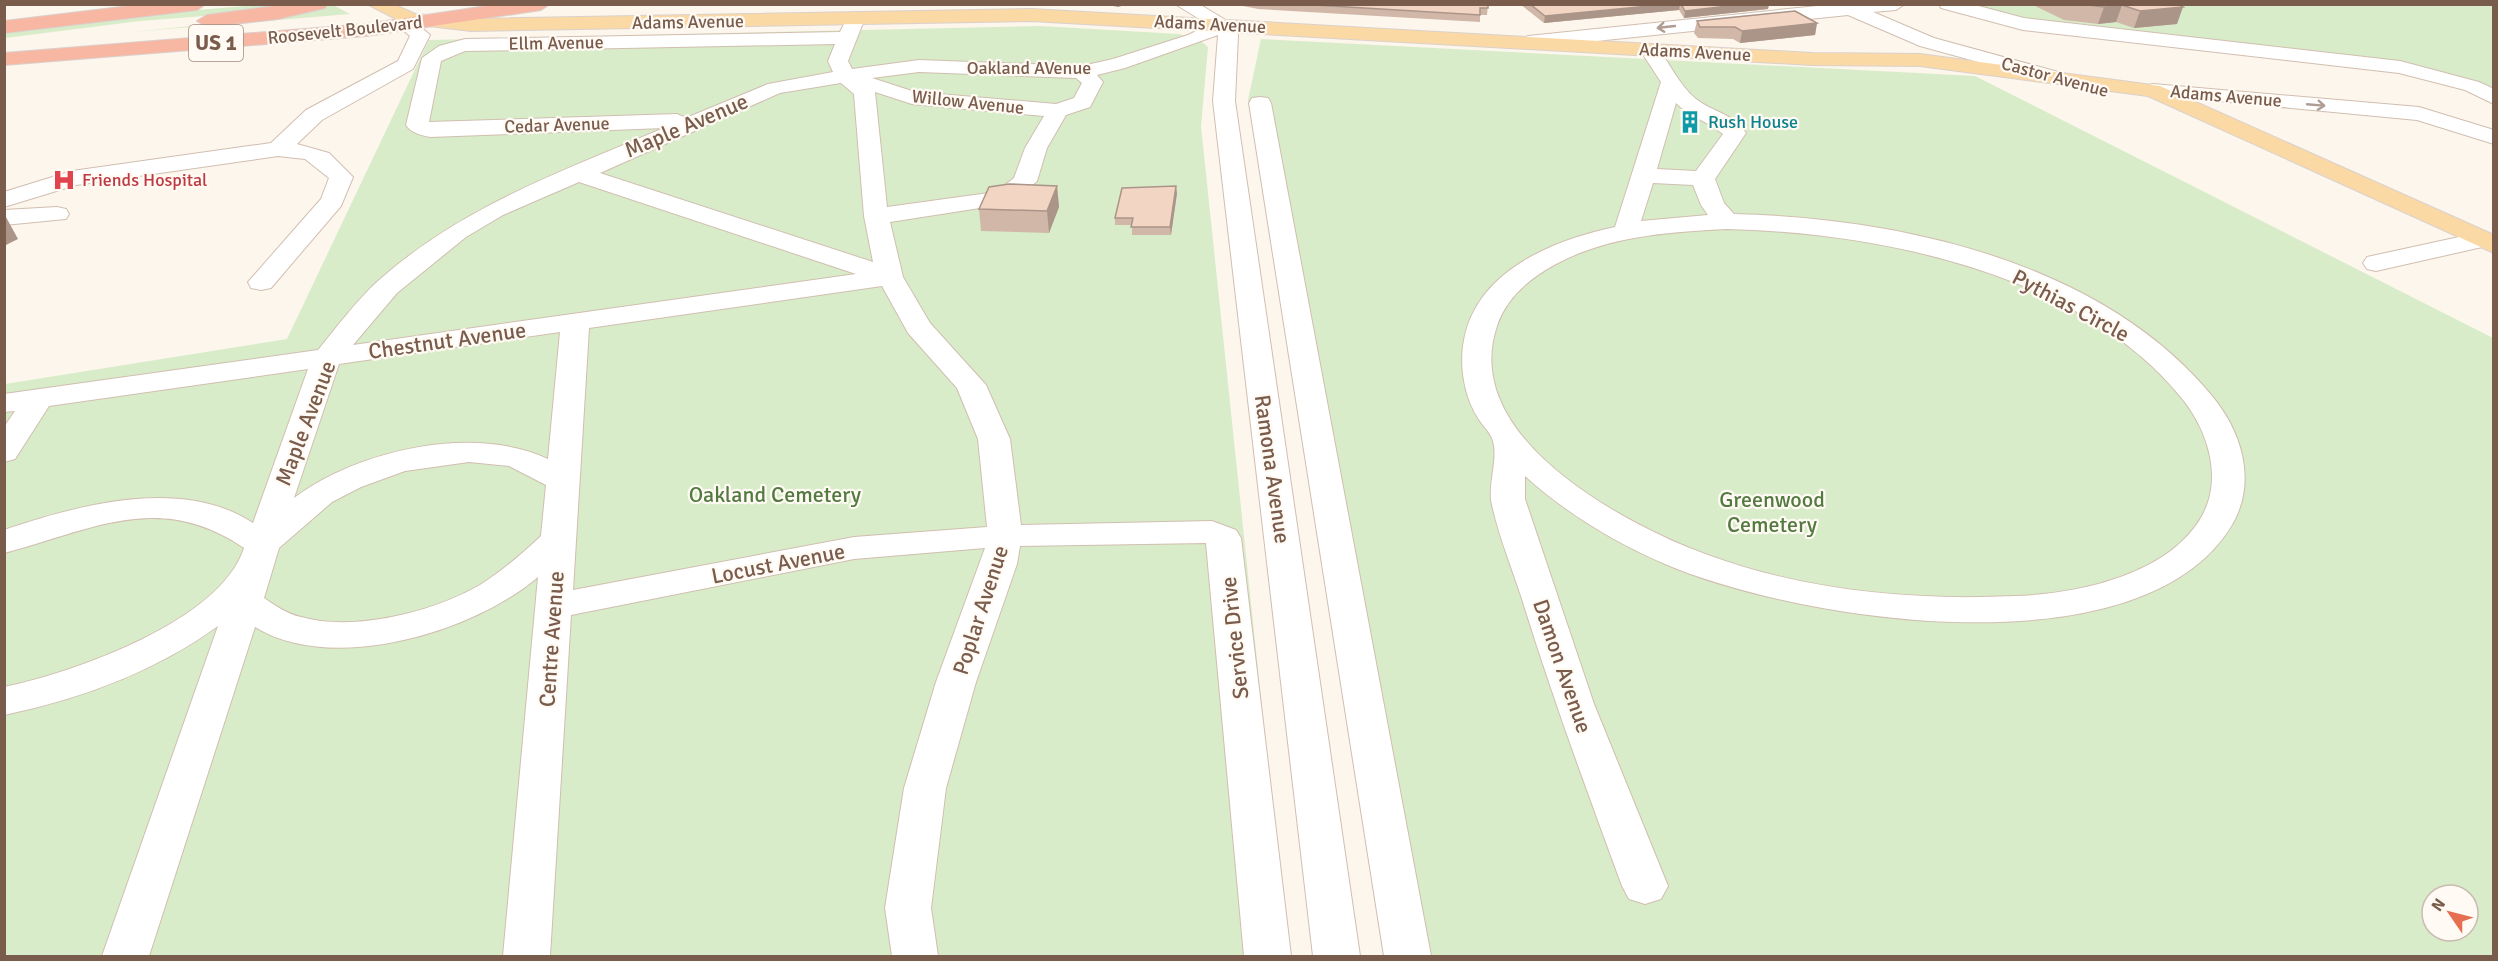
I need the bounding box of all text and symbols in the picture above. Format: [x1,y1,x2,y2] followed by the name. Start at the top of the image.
[632,10,744,34] street label: Adams Avenue
[1153,10,1267,38] street label: Adams Avenue
[267,11,423,49] street label: Roosevelt Boulevard
[1656,22,1676,33] one-way arrow
[189,25,243,61] road number: US 1
[508,31,604,55] street label: Ellm Avenue
[1638,38,1752,66] street label: Adams Avenue
[1999,52,2111,102] street label: Castor Avenue
[967,57,1091,79] street label: Oakland AVenue
[2169,80,2283,112] street label: Adams Avenue
[911,85,1025,119] street label: Willow Avenue
[620,87,752,164] street label: Maple Avenue
[2305,100,2325,111] one-way arrow
[1677,109,1703,135] building icon: Rush House
[1708,111,1798,133] place label: Rush House
[504,112,610,138] street label: Cedar Avenue
[51,167,77,193] hospital icon: Friends Hospital
[82,169,207,191] place label: Friends Hospital
[2008,263,2134,348] street label: Pythias Circle
[366,316,528,365] street label: Chestnut Avenue
[269,357,342,489] street label: Maple Avenue
[1249,393,1296,545] street label: Ramona Avenue
[689,481,862,508] park label: Oakland Cemetery
[1719,486,1825,538] park label: Greenwood Cemetery
[709,537,847,590] street label: Locust Avenue
[947,542,1014,678] street label: Poplar Avenue
[533,570,570,708] street label: Centre Avenue
[1215,575,1254,701] street label: Service Drive
[1527,596,1598,737] street label: Damon Avenue
[2420,883,2480,943] north arrow
[2427,895,2450,915] text: N

